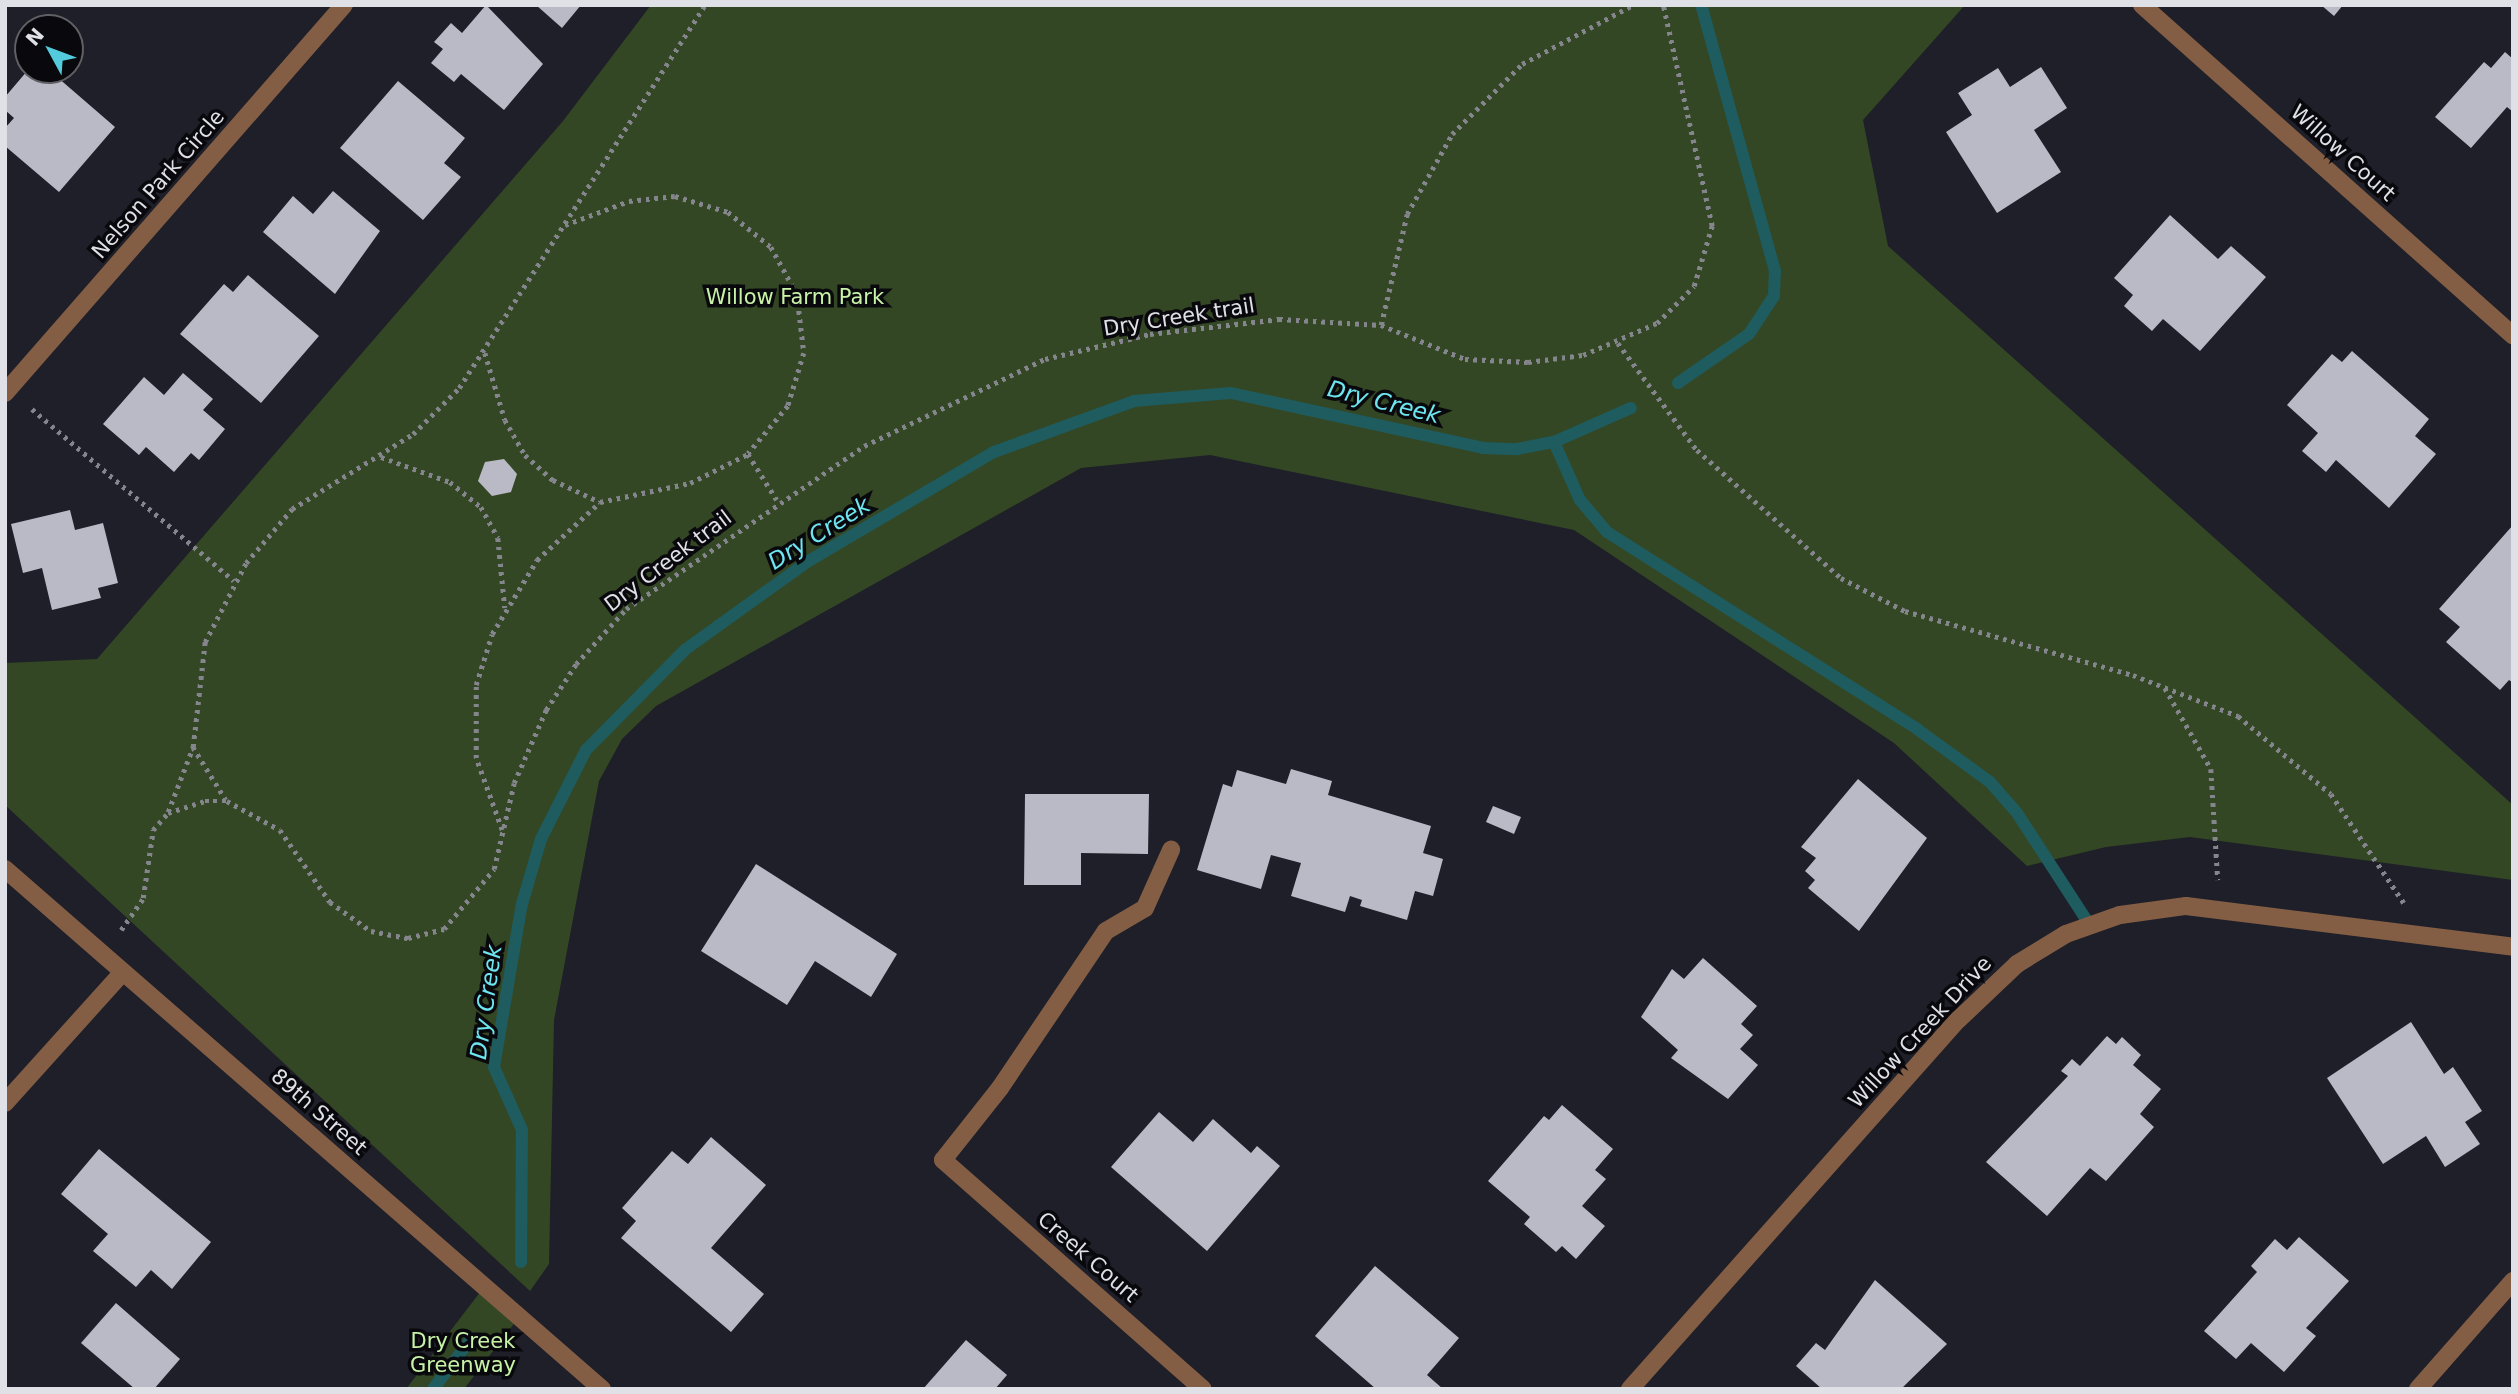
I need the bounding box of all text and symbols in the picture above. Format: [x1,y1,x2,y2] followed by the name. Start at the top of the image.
[14,14,84,84] north arrow
[21,23,48,50] text: N
[2285,99,2401,207] street label: Willow Court
[86,104,230,264] street label: Nelson Park Circle
[706,284,884,310] park label: Willow Farm Park
[1102,293,1256,341] street label: Dry Creek trail
[1325,375,1443,429] water label: Dry Creek
[763,491,875,575] water label: Dry Creek
[599,505,737,617] street label: Dry Creek trail
[464,943,508,1061] water label: Dry Creek
[1843,951,1997,1113] street label: Willow Creek Drive
[266,1064,372,1160] street label: 89th Street
[1032,1206,1144,1308] street label: Creek Court
[410,1328,516,1378] park label: Dry Creek Greenway

